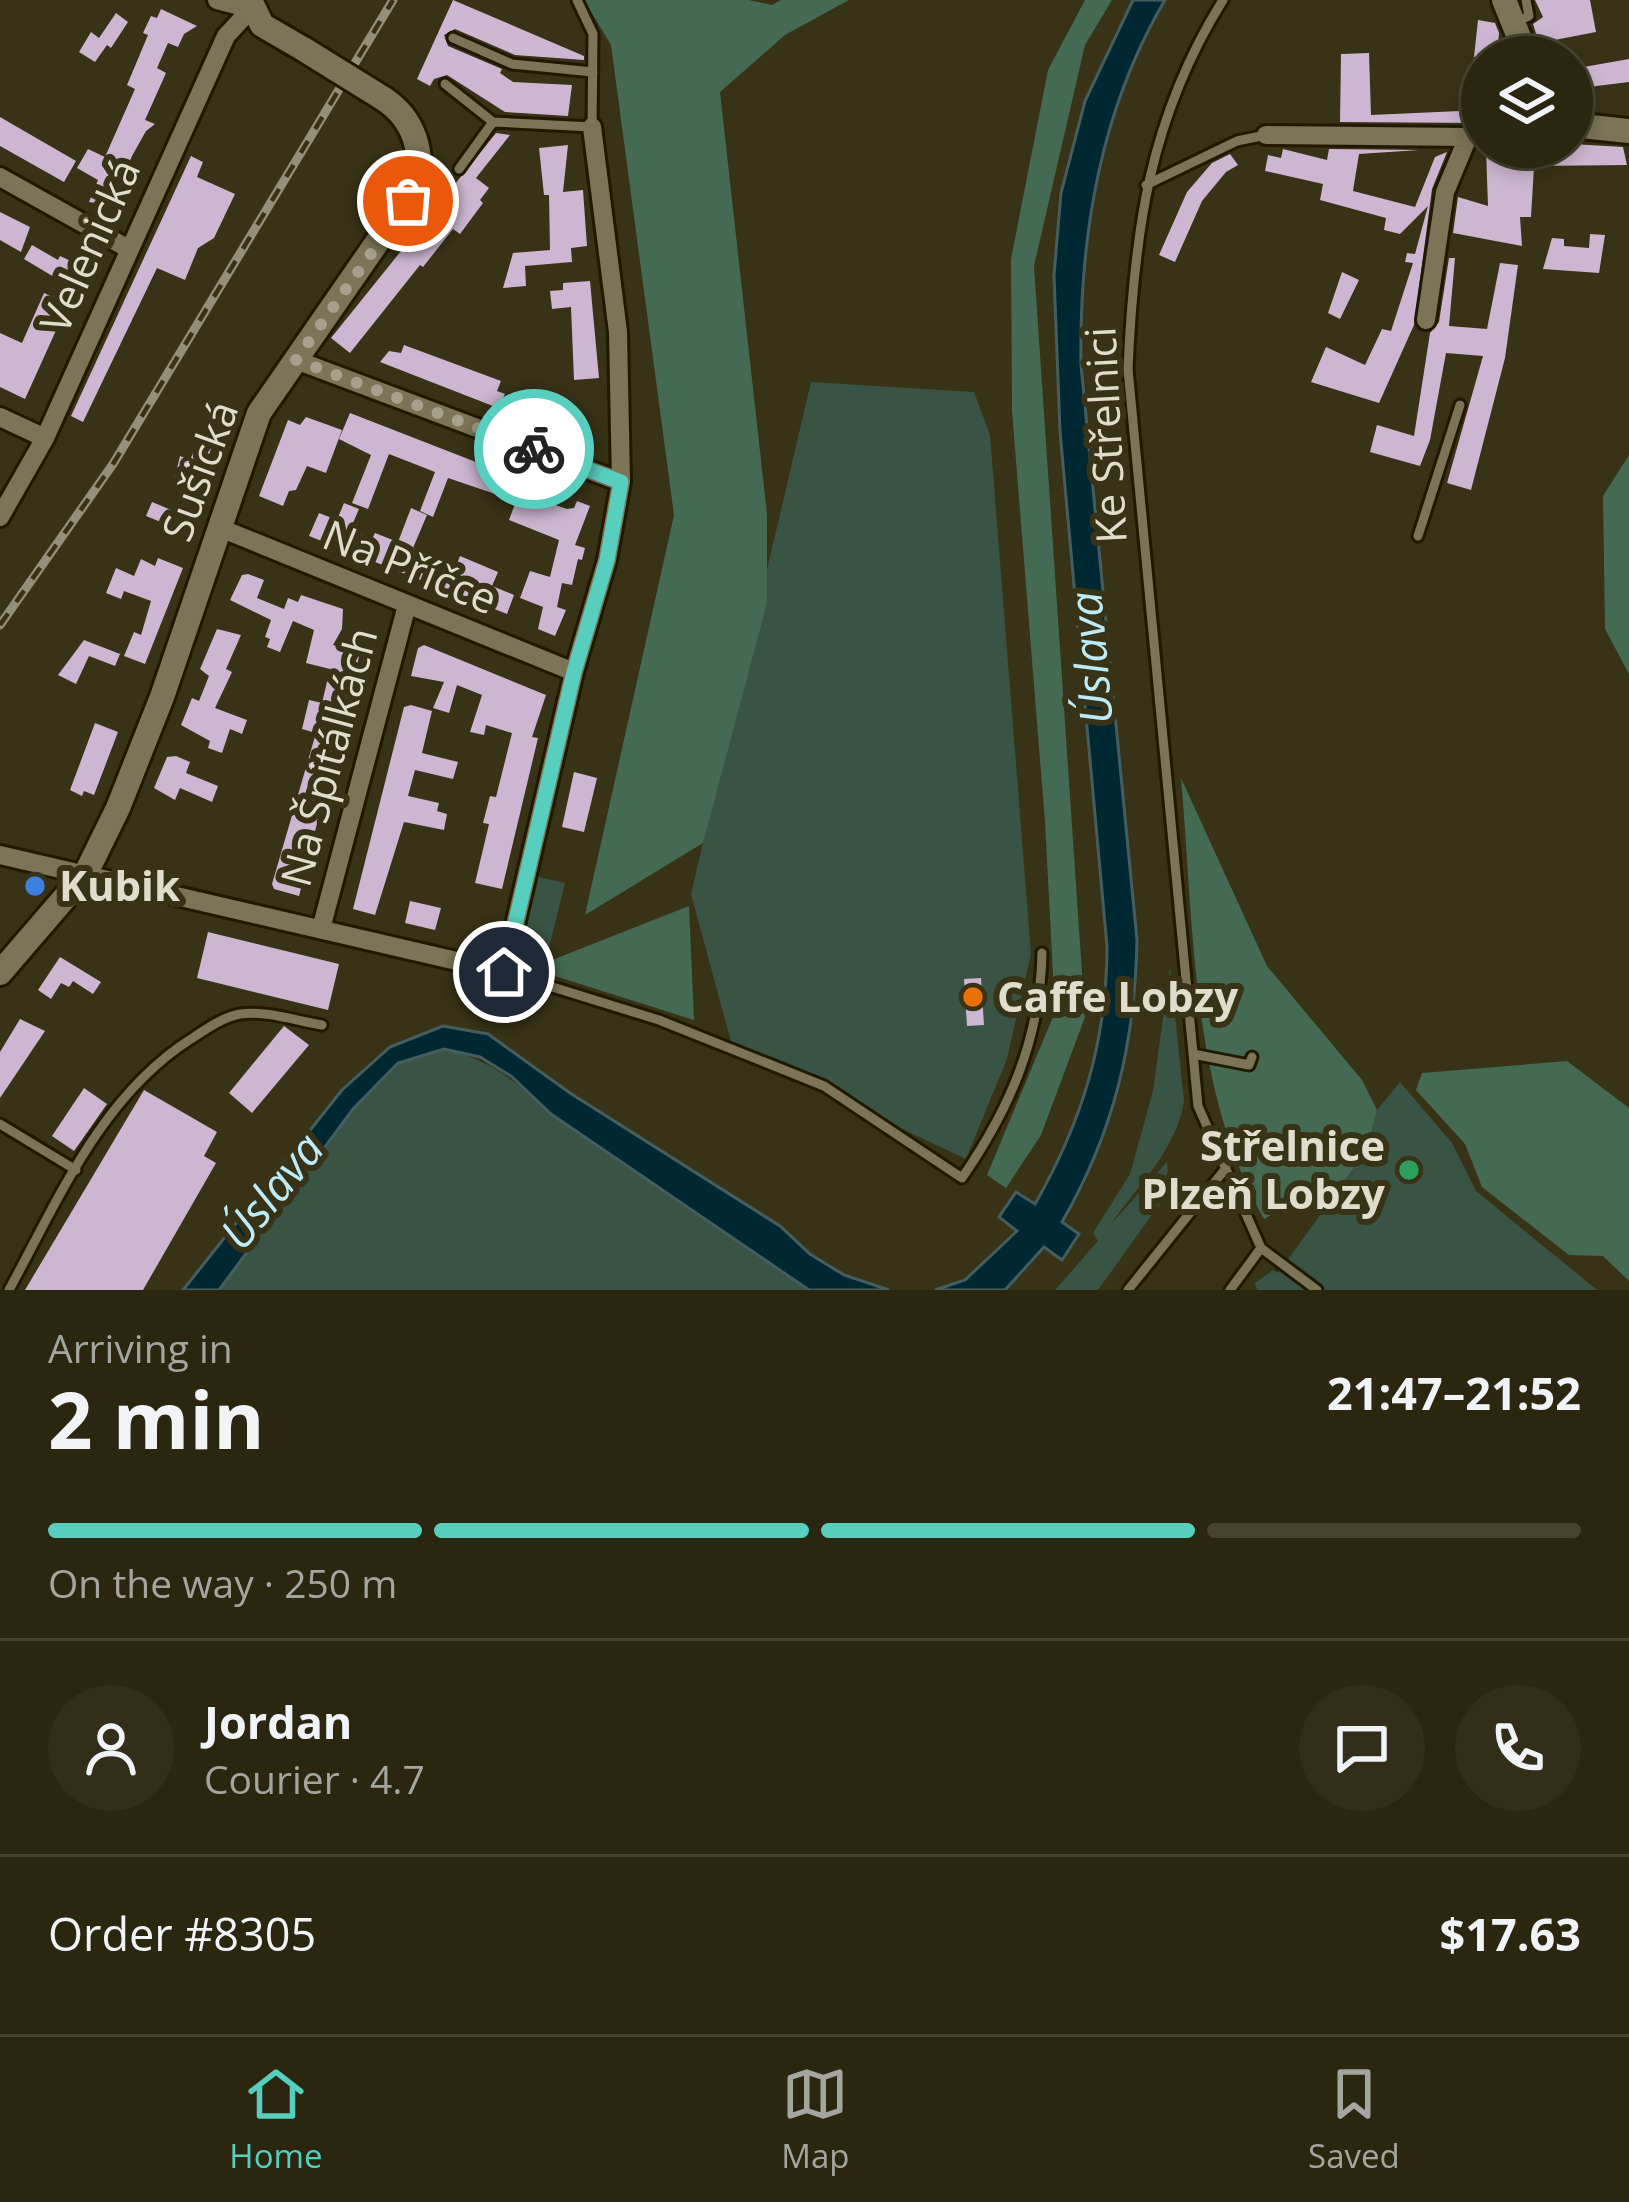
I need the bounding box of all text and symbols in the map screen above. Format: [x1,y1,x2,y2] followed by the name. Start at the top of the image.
[1461,36,1593,168] map controls
[1461,36,1593,168] button: layers
[25,149,152,341] street label: Velenická
[357,150,459,252] pin
[375,168,441,234] icon: bag
[1070,325,1139,545] street label: Ke Střelnici
[474,389,594,509] courier
[147,393,250,548] street label: Sušická
[501,416,567,482] icon: bike
[315,505,506,626] street label: Na Příčce
[1053,589,1126,727] water label: Úslava
[266,621,389,892] street label: Na Špitálkách
[59,856,181,913] place label: Kubik
[22,873,48,899] marker: Kubik
[453,921,555,1023] pin
[471,939,537,1005] icon: home
[997,967,1238,1024] place label: Caffe Lobzy
[960,984,986,1010] marker: Caffe Lobzy
[1141,1116,1385,1221] place label: Střelnice Plzeň Lobzy
[205,1119,336,1261] water label: Úslava
[1396,1157,1422,1183] marker: Střelnice Plzeň Lobzy
[48,1321,233,1374] text: Arriving in
[1327,1362,1581,1423] text: 21:47–21:52
[48,1366,265,1472] text: 2 min
[48,1556,397,1609] text: On the way · 250 m
[48,1685,174,1811] button: person
[1299,1685,1425,1811] button: chat
[1455,1685,1581,1811] button: phone
[204,1691,352,1752] text: Jordan
[204,1752,425,1805] text: Courier · 4.7
[48,1903,316,1964] text: Order #8305
[1440,1903,1581,1964] text: $17.63
[229,2061,323,2178] tab: Home
[781,2061,849,2178] tab: Map
[1308,2061,1400,2178] tab: Saved

